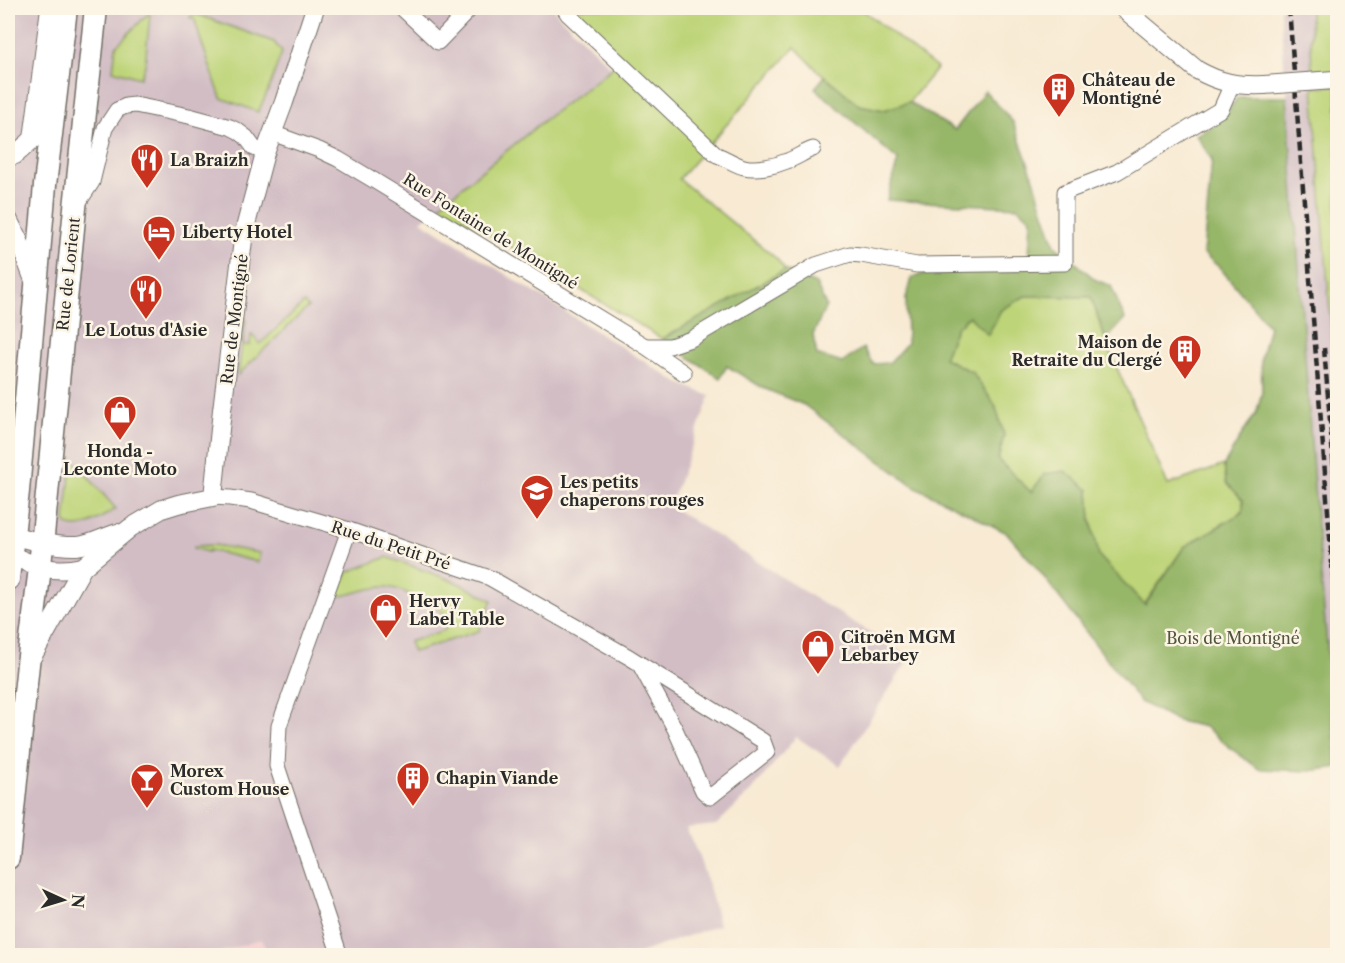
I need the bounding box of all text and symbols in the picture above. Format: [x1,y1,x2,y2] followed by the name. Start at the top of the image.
[1082,70,1176,108] place label: Château de Montigné
[1041,71,1077,118] building icon: Château de Montigné
[129,142,165,189] restaurant icon: La Braizh
[170,150,249,170] place label: La Braizh
[400,169,582,293] street label: Rue Fontaine de Montigné
[141,214,177,261] hotel icon: Liberty Hotel
[52,216,84,332] street label: Rue de Lorient
[182,222,293,242] place label: Liberty Hotel
[216,253,252,385] street label: Rue de Montigné
[128,273,164,320] restaurant icon: Le Lotus d'Asie
[85,320,208,340] place label: Le Lotus d'Asie
[1011,332,1162,370] place label: Maison de Retraite du Clergé
[1167,333,1203,380] building icon: Maison de Retraite du Clergé
[102,394,138,441] shop icon: Honda - Leconte Moto
[63,441,177,479] place label: Honda - Leconte Moto
[560,472,704,510] place label: Les petits chaperons rouges
[519,473,555,520] school or university icon: Les petits chaperons rouges
[329,516,453,574] street label: Rue du Petit Pré
[409,591,505,629] place label: Hervy Label Table
[368,592,404,639] shop icon: Hervy Label Table
[841,627,956,665] place label: Citroën MGM Lebarbey
[800,628,836,675] shop icon: Citroën MGM Lebarbey
[1166,628,1300,648] park label: Bois de Montigné
[395,760,431,807] building icon: Chapin Viande
[170,761,290,799] place label: Morex Custom House
[129,762,165,809] bar icon: Morex Custom House
[436,768,559,788] place label: Chapin Viande
[33,870,93,930] north arrow
[67,893,88,909] text: N

